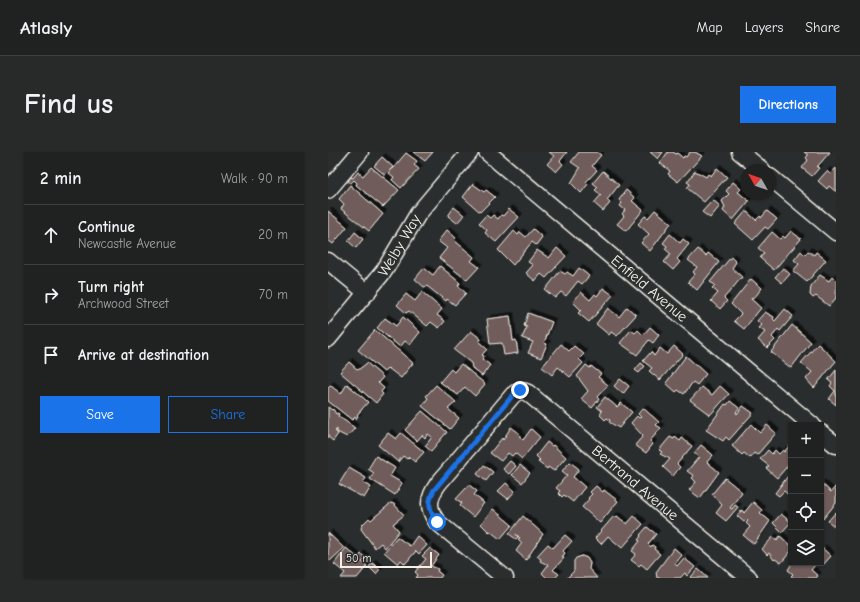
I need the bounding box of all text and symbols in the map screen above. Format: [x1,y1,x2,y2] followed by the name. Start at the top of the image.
[20,17,72,39] text: Atlasly
[696,19,723,36] text: Map
[745,19,783,36] text: Layers
[805,19,840,36] text: Share
[740,86,836,123] button: Directions
[24,88,113,120] text: Find us
[740,164,776,200] north arrow
[40,169,81,188] text: 2 min
[221,171,288,186] text: Walk · 90 m
[374,211,425,280] street label: Welby Way
[78,218,135,236] text: Continue
[40,224,62,246] icon: ahead
[258,227,288,242] text: 20 m
[78,236,176,251] text: Newcastle Avenue
[607,251,692,326] street label: Enfield Avenue
[78,278,144,296] text: Turn right
[40,284,62,306] icon: right
[259,287,288,302] text: 70 m
[78,296,169,311] text: Archwood Street
[40,344,62,366] icon: arrive
[78,346,209,364] text: Arrive at destination
[511,381,529,399] route end
[40,396,160,433] button: Save
[168,396,288,433] button: Share
[788,422,824,566] map controls
[788,422,824,458] button: +
[588,441,683,524] street label: Bertrand Avenue
[788,458,824,494] button: −
[788,494,824,530] button: locate
[428,513,446,531] route start
[788,530,824,566] button: layers
[340,550,432,569] scale bar
[346,552,371,565] text: 50 m

